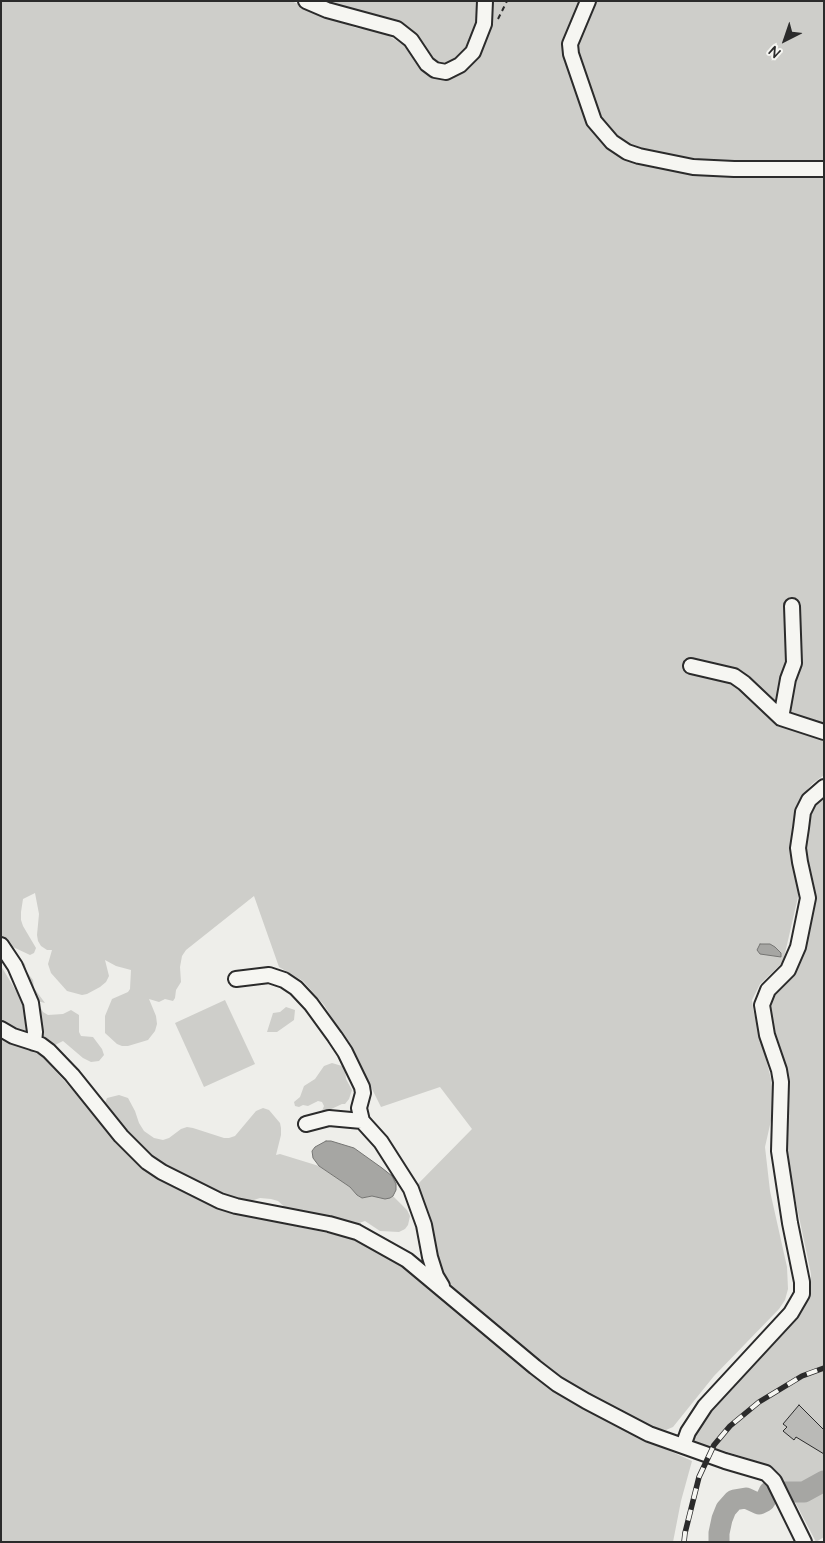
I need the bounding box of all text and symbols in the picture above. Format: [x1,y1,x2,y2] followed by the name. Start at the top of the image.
[760,15,810,65] north arrow
[765,41,785,62] text: N

